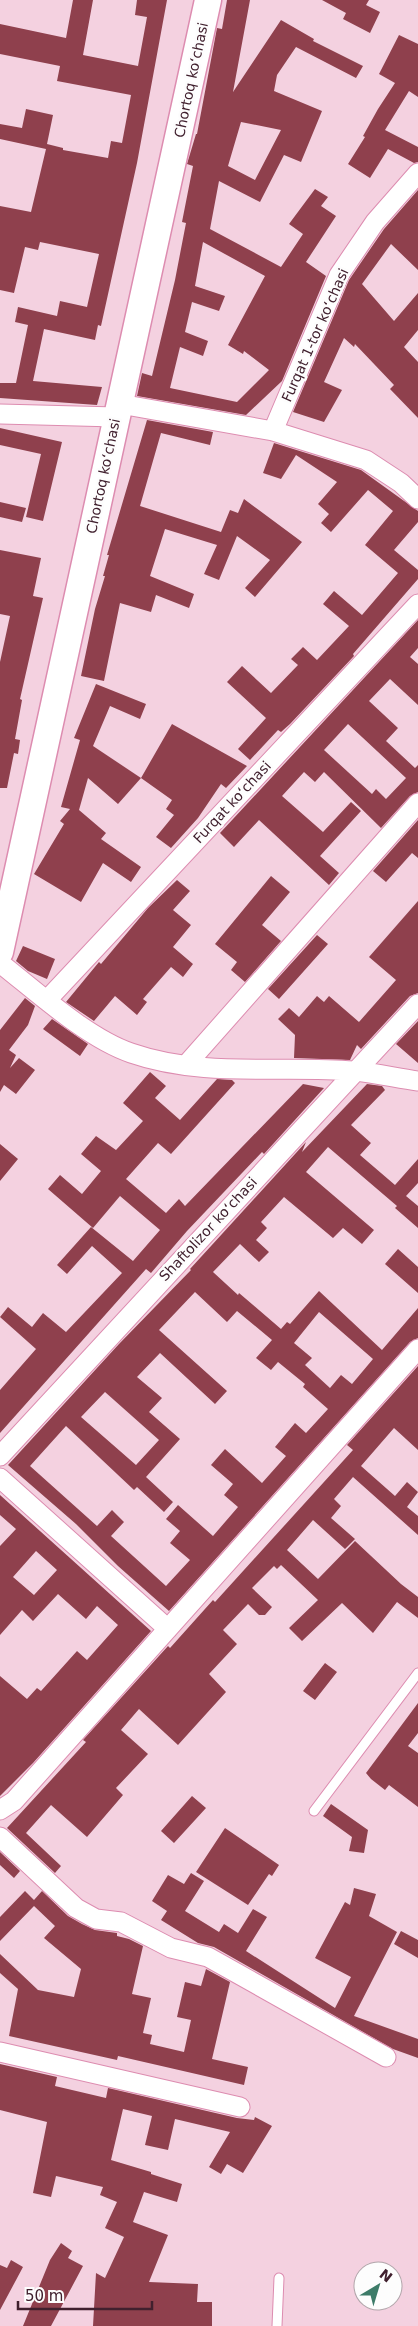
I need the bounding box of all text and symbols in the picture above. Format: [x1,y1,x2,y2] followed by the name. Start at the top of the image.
[171,21,211,139] street label: Chortoq koʻchasi
[278,266,352,404] street label: Furqat 1-tor koʻchasi
[83,417,123,535] street label: Chortoq koʻchasi
[190,758,274,846] street label: Furqat koʻchasi
[156,1174,260,1284] street label: Shaftolizor koʻchasi
[353,2261,403,2311] north arrow
[376,2266,396,2286] text: N
[18,2278,151,2310] scale bar
[25,2287,63,2305] text: 50 m

